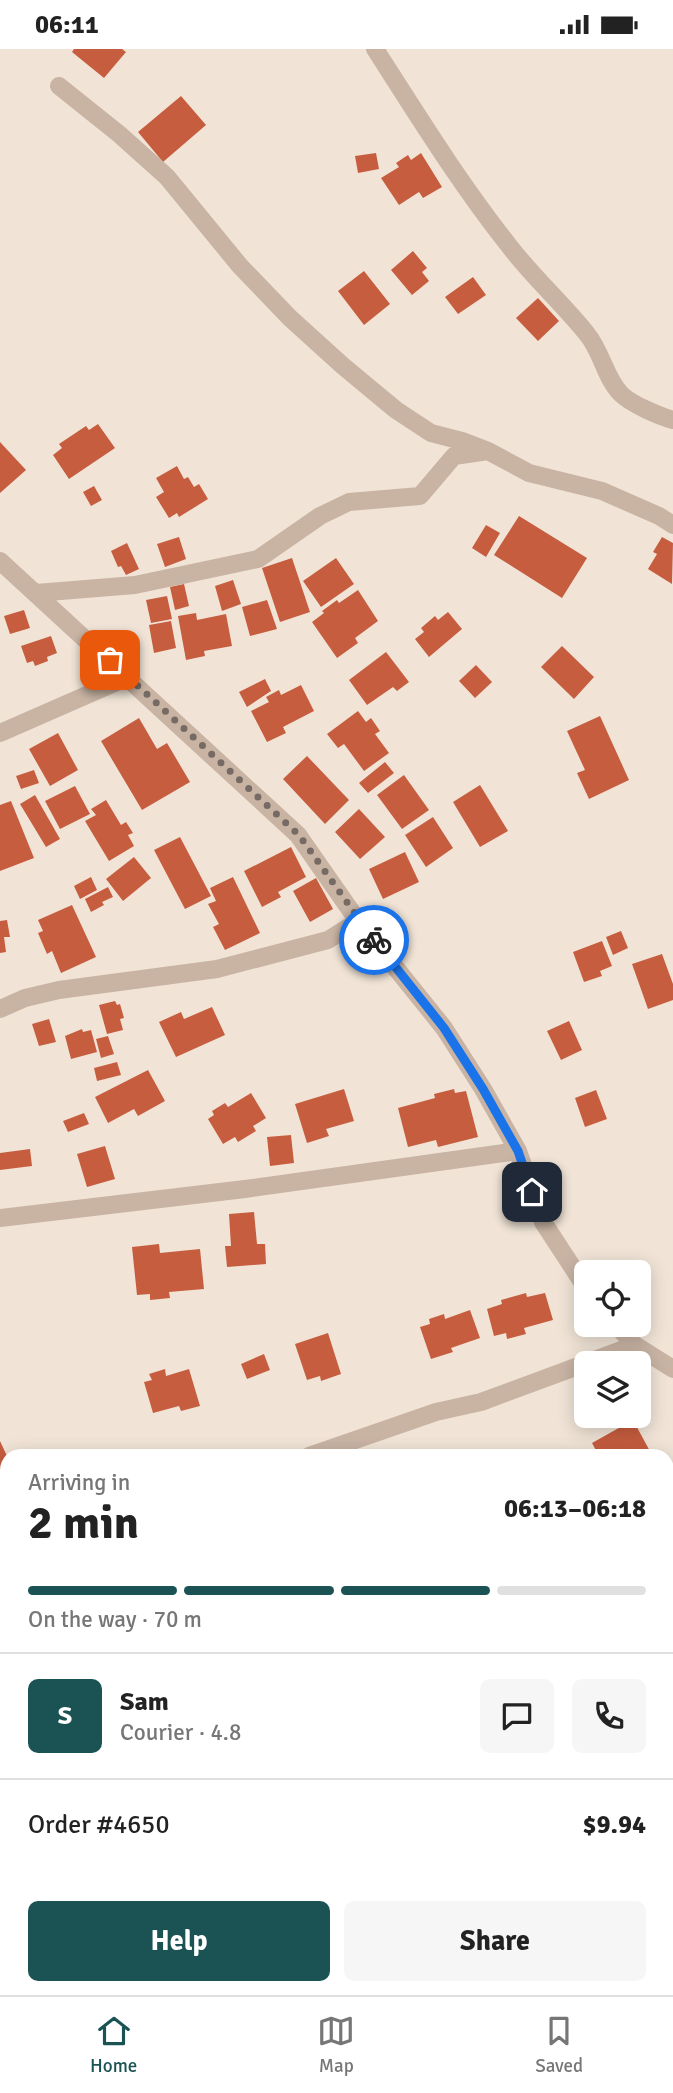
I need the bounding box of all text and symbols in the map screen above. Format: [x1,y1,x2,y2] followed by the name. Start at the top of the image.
[35,9,99,41] text: 06:11
[80,630,140,690] pin
[91,641,129,679] icon: bag
[339,905,409,975] courier
[355,921,393,959] icon: bike
[502,1162,562,1222] pin
[513,1173,551,1211] icon: home
[574,1260,651,1428] map controls
[574,1260,651,1337] button: locate
[574,1351,651,1428] button: layers
[28,1468,130,1497] text: Arriving in
[504,1493,646,1525] text: 06:13–06:18
[28,1495,139,1551] text: 2 min
[28,1605,202,1634] text: On the way · 70 m
[480,1679,554,1753] button: chat
[572,1679,646,1753] button: phone
[120,1686,169,1718] text: Sam
[58,1700,72,1732] text: S
[120,1718,241,1747] text: Courier · 4.8
[28,1809,169,1841] text: Order #4650
[582,1809,646,1841] text: $9.94
[28,1901,330,1981] button: Help
[344,1901,646,1981] button: Share
[90,2012,137,2078] tab: Home
[317,2012,355,2078] tab: Map
[535,2012,583,2078] tab: Saved

